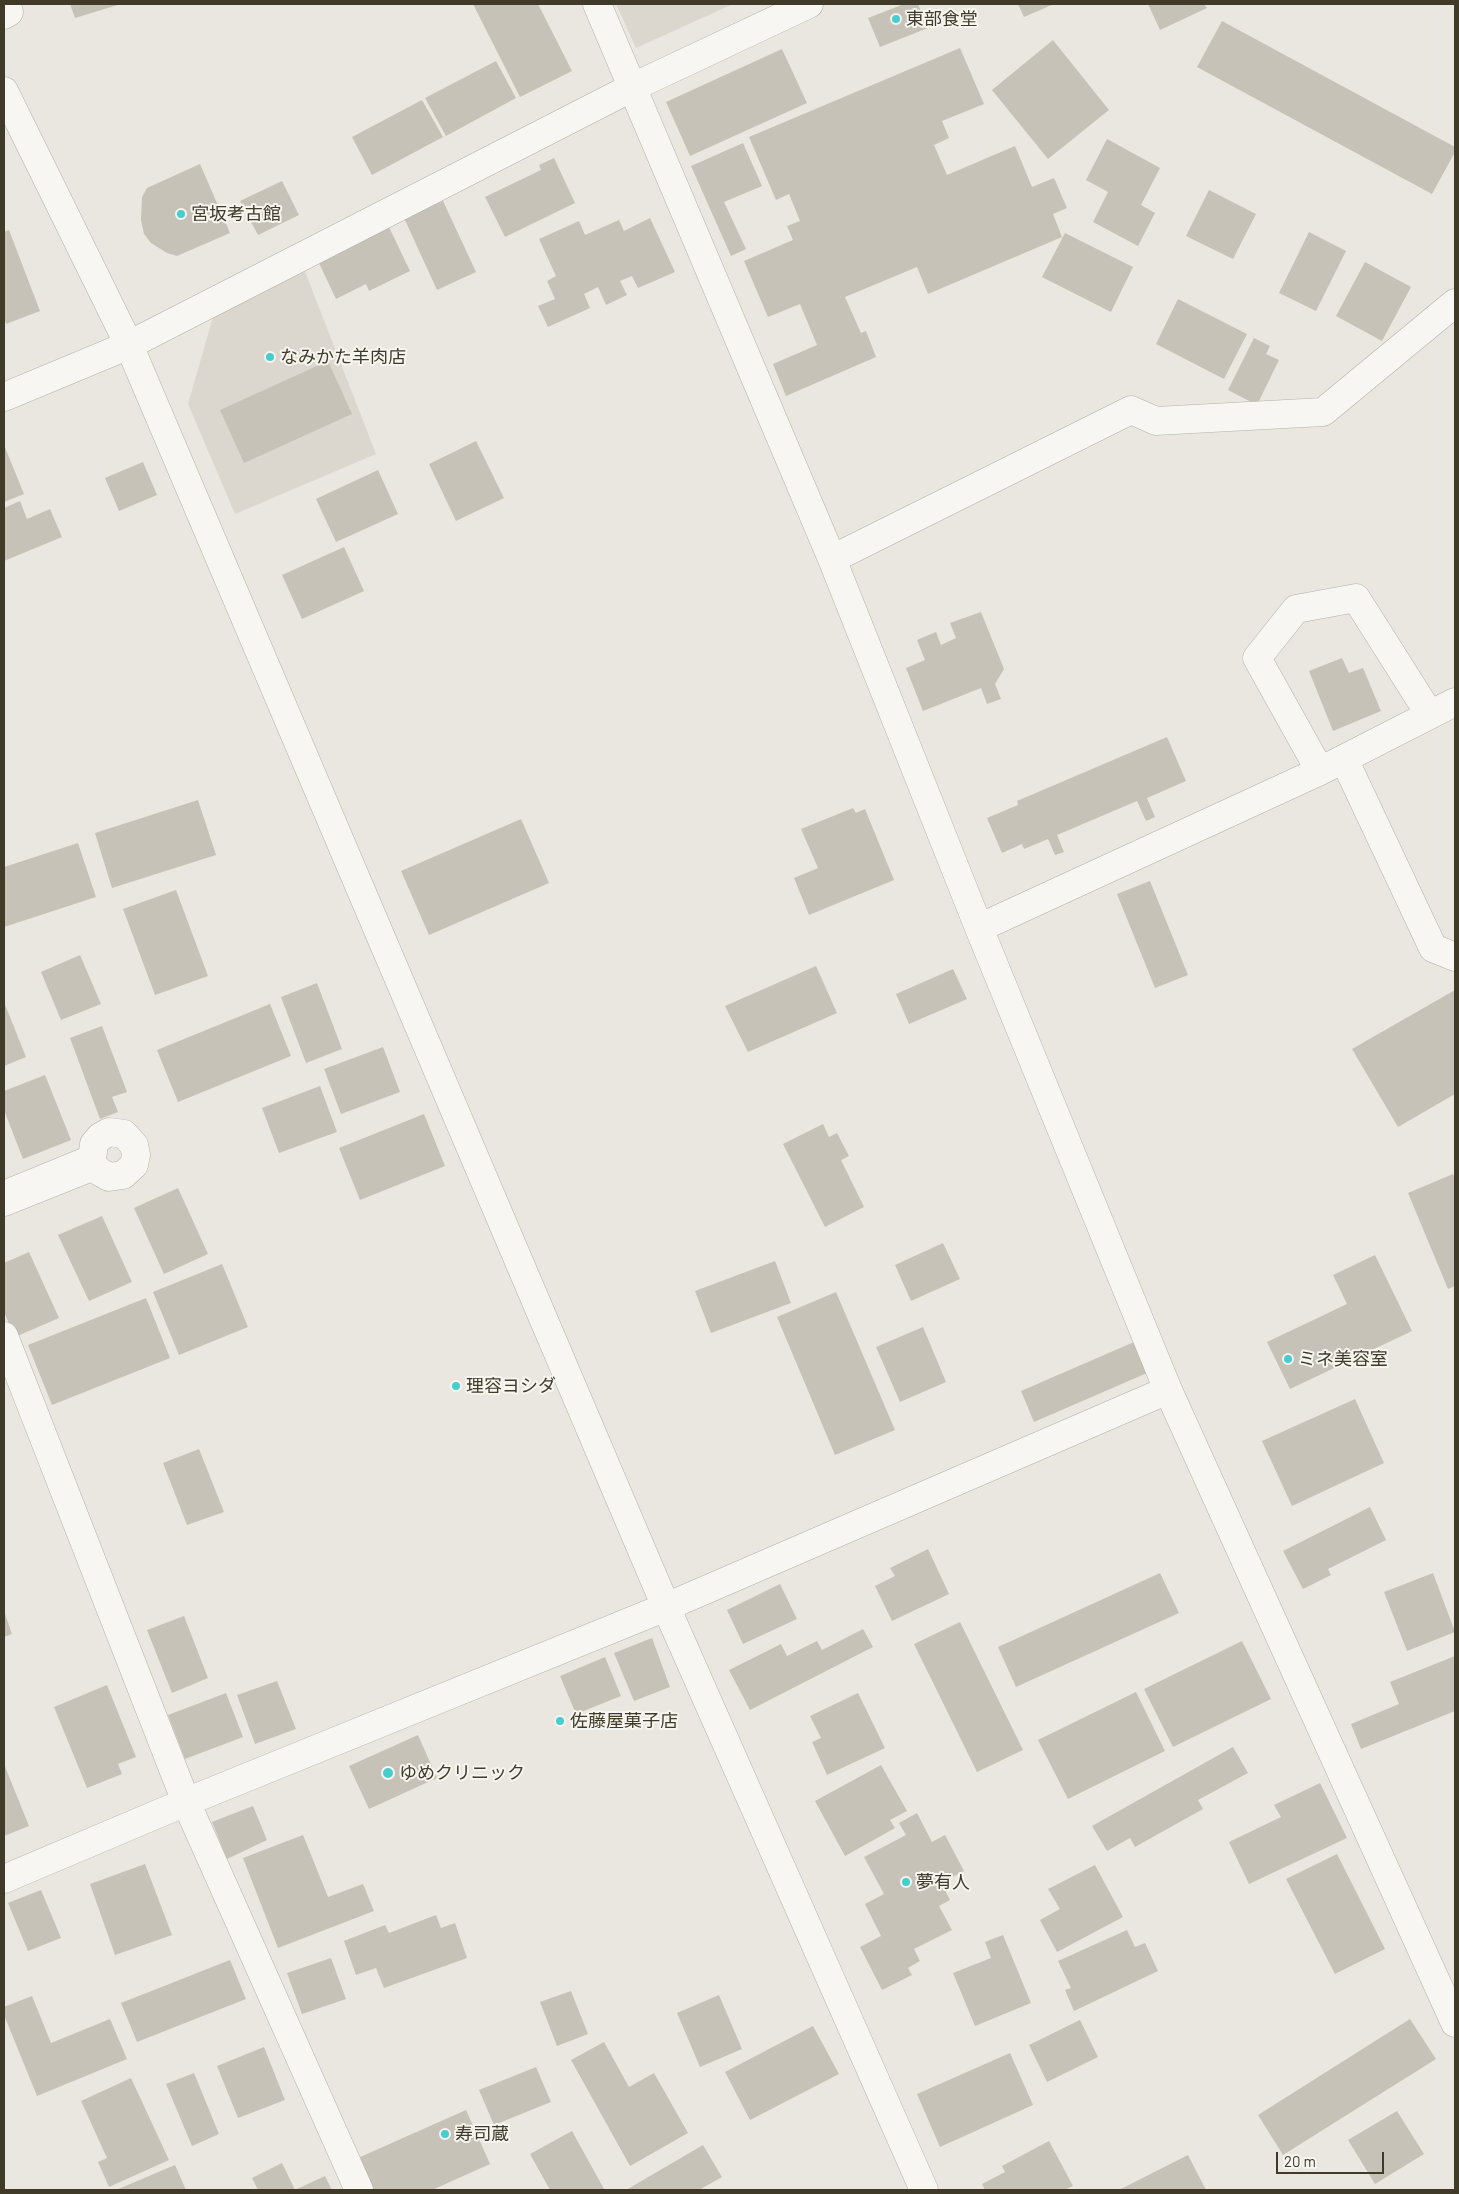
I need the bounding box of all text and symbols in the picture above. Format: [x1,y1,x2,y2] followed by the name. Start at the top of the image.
[906,8,978,30] place label: 東部食堂
[890,13,902,25] marker: 東部食堂
[191,203,281,225] place label: 宮坂考古館
[175,208,187,220] marker: 宮坂考古館
[280,346,406,368] place label: なみかた羊肉店
[264,351,276,363] marker: なみかた羊肉店
[1298,1348,1388,1370] place label: ミネ美容室
[1282,1353,1294,1365] marker: ミネ美容室
[466,1375,556,1397] place label: 理容ヨシダ
[450,1380,462,1392] marker: 理容ヨシダ
[570,1710,678,1732] place label: 佐藤屋菓子店
[554,1715,566,1727] marker: 佐藤屋菓子店
[399,1762,525,1784] place label: ゆめクリニック
[381,1766,395,1780] marker: ゆめクリニック
[916,1871,970,1893] place label: 夢有人
[900,1876,912,1888] marker: 夢有人
[455,2123,509,2145] place label: 寿司蔵
[439,2128,451,2140] marker: 寿司蔵
[1279,2142,1386,2174] scale bar
[1284,2152,1316,2170] text: 20 m

